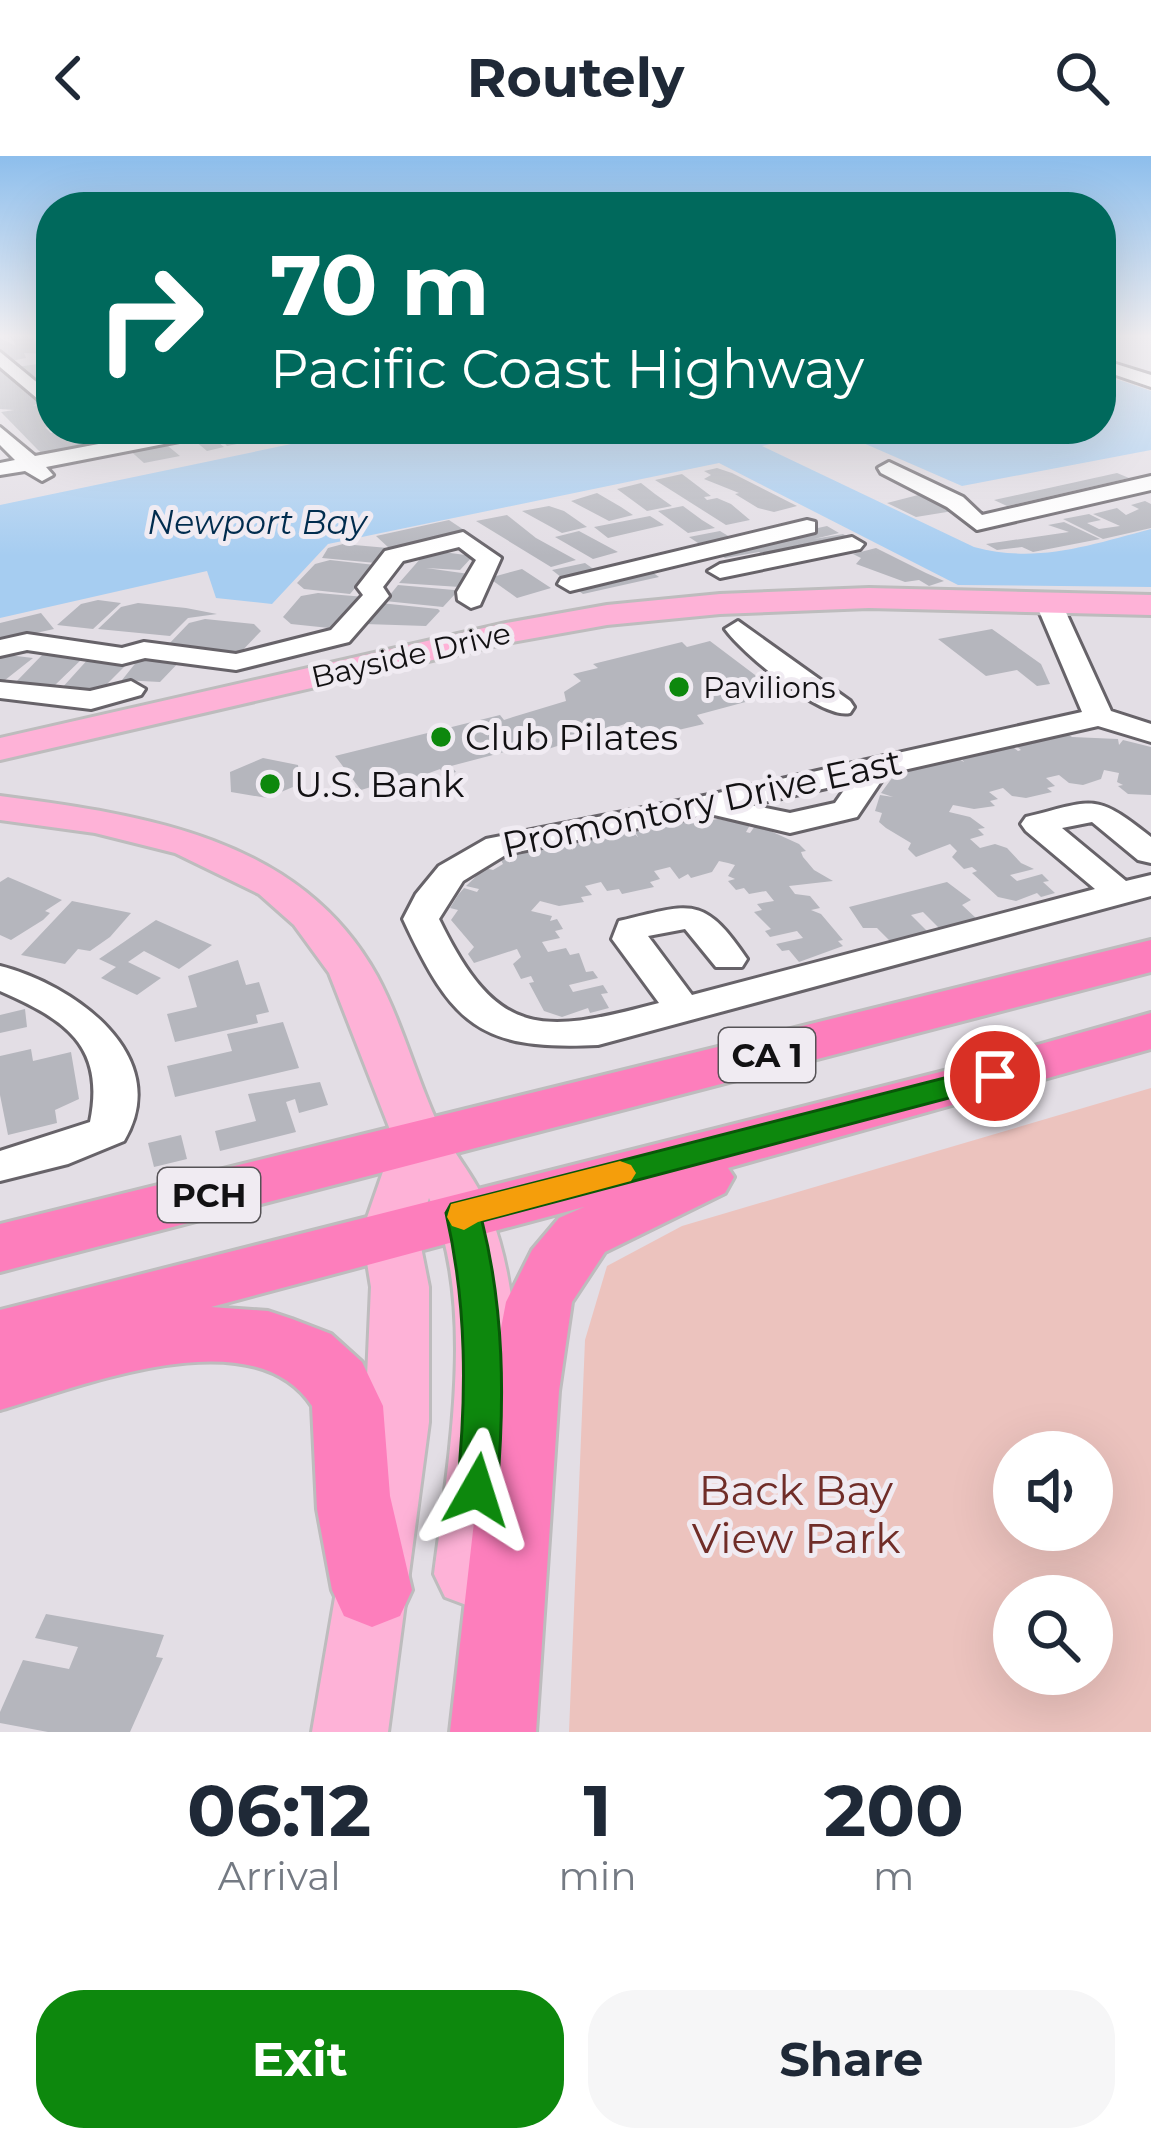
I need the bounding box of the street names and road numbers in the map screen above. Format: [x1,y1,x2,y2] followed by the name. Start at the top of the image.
[308,614,514,696] street label: Bayside Drive
[498,739,906,867] street label: Promontory Drive East
[719,1028,815,1082] road number: CA 1
[158,1168,260,1222] road number: PCH

